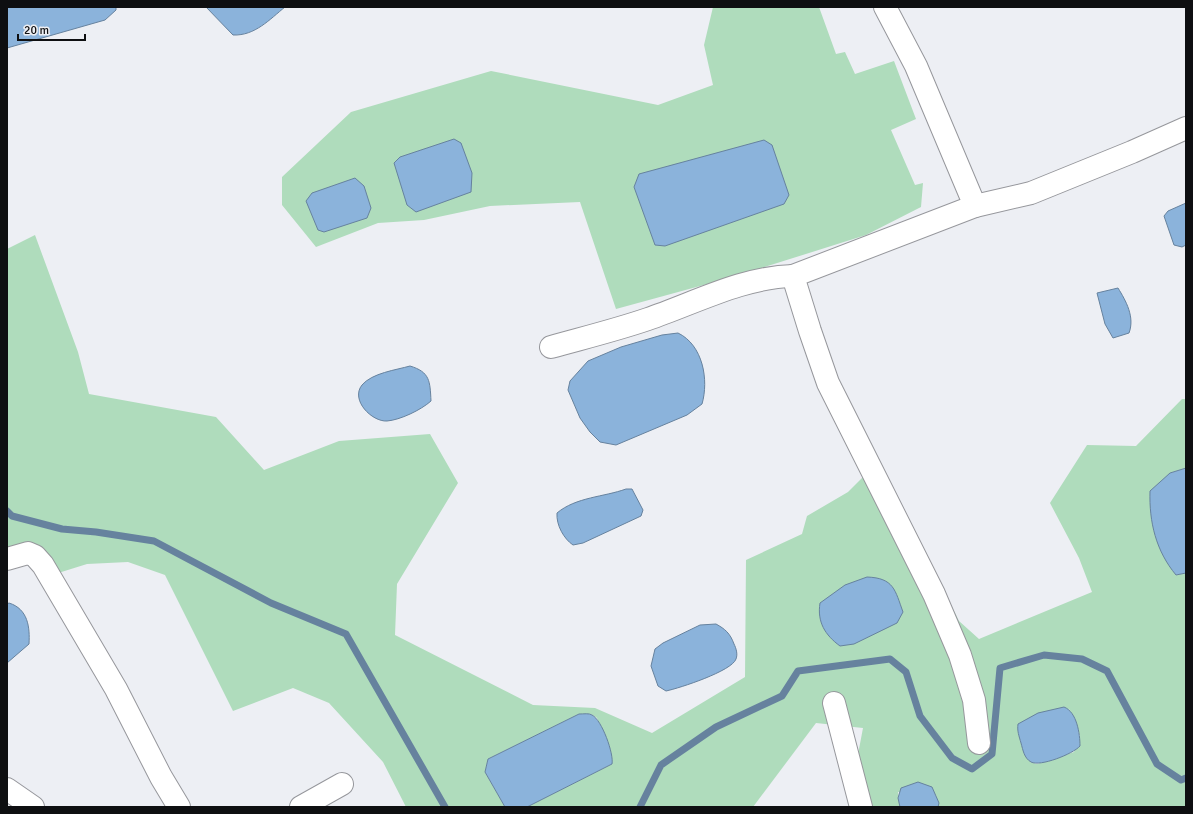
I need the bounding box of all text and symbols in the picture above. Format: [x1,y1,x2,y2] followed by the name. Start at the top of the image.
[18,16,85,42] scale bar
[24,23,49,38] text: 20 m

